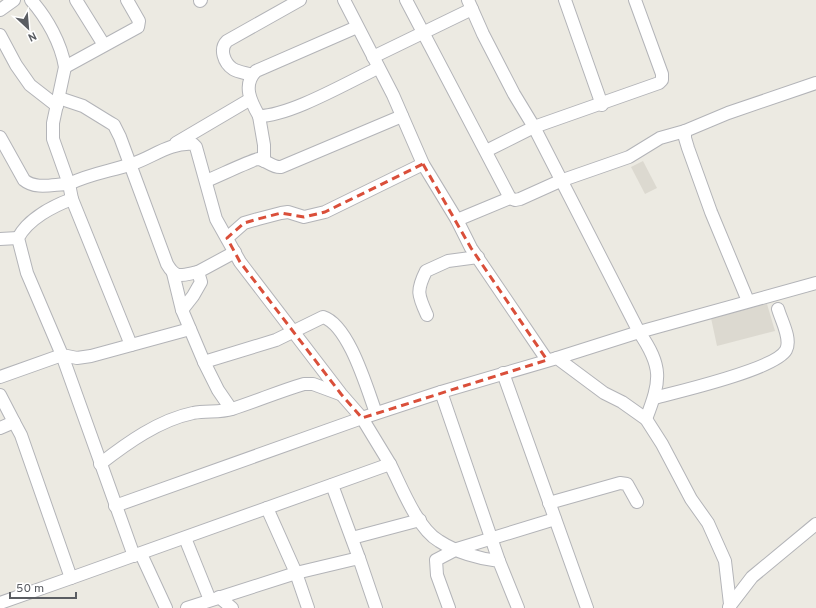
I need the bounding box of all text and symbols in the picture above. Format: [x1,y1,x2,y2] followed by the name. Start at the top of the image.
[8,8,48,48] north arrow
[25,28,39,44] text: N
[10,574,76,600] scale bar
[16,581,44,597] text: 50 m

